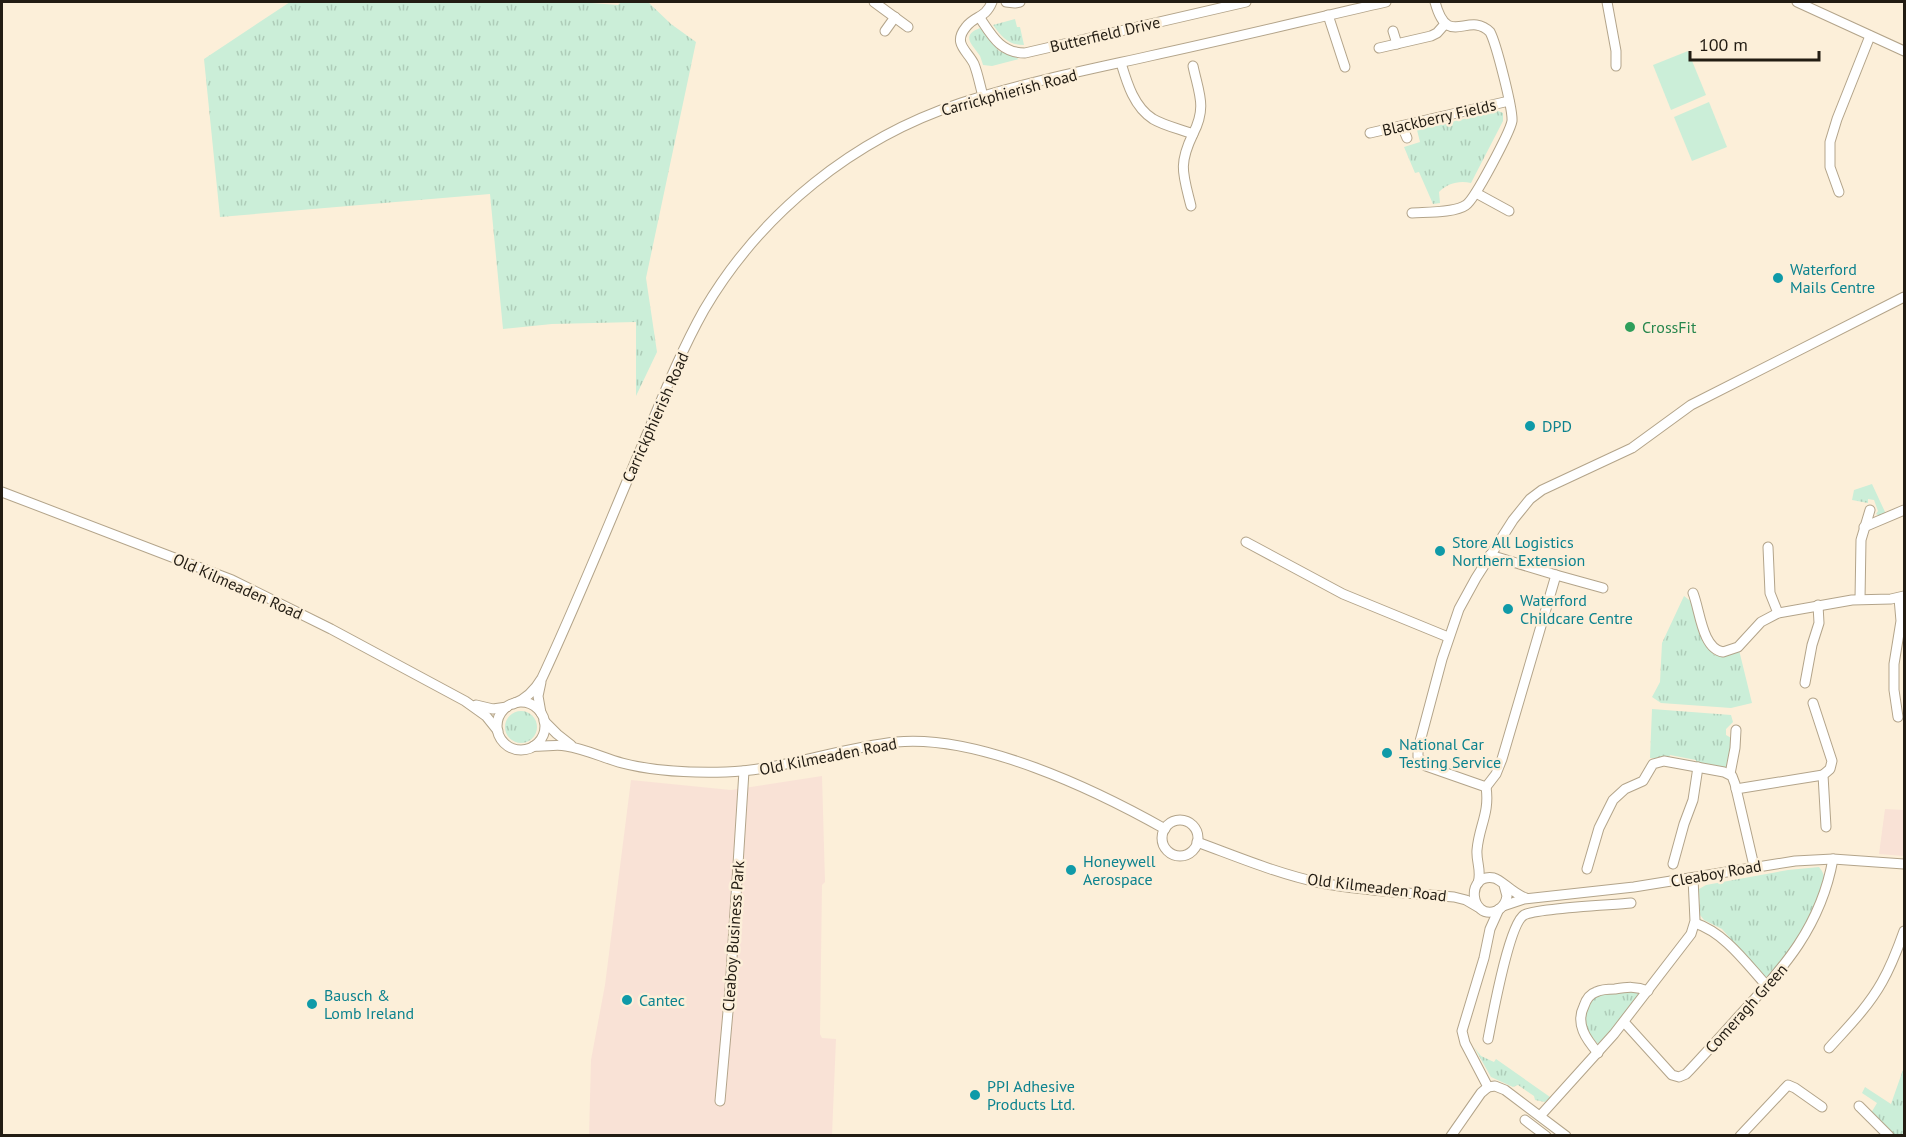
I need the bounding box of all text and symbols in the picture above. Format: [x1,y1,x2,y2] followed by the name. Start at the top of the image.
[1048,12,1162,56] street label: Butterfield Drive
[1690,24,1819,62] scale bar
[1699,33,1748,56] text: 100 m
[939,64,1079,120] street label: Carrickphierish Road
[1380,94,1498,140] street label: Blackberry Fields
[1790,259,1875,297] place label: Waterford Mails Centre
[1771,271,1785,285] marker: Waterford Mails Centre
[1642,317,1697,337] place label: CrossFit
[1623,320,1637,334] marker: CrossFit
[617,349,693,485] street label: Carrickphierish Road
[1542,416,1572,436] place label: DPD
[1523,419,1537,433] marker: DPD
[1452,532,1585,570] place label: Store All Logistics Northern Extension
[1433,544,1447,558] marker: Store All Logistics Northern Extension
[170,548,306,624] street label: Old Kilmeaden Road
[1520,590,1633,628] place label: Waterford Childcare Centre
[1501,602,1515,616] marker: Waterford Childcare Centre
[757,733,899,779] street label: Old Kilmeaden Road
[1399,734,1501,772] place label: National Car Testing Service
[1380,746,1394,760] marker: National Car Testing Service
[1083,851,1156,889] place label: Honeywell Aerospace
[1669,855,1763,891] street label: Cleaboy Road
[718,860,748,1012] street label: Cleaboy Business Park
[1064,863,1078,877] marker: Honeywell Aerospace
[1306,869,1448,905] street label: Old Kilmeaden Road
[1701,959,1791,1057] street label: Comeragh Green
[324,985,414,1023] place label: Bausch & Lomb Ireland
[639,990,685,1010] place label: Cantec
[620,993,634,1007] marker: Cantec
[305,997,319,1011] marker: Bausch & Lomb Ireland
[987,1076,1075,1114] place label: PPI Adhesive Products Ltd.
[968,1088,982,1102] marker: PPI Adhesive Products Ltd.

